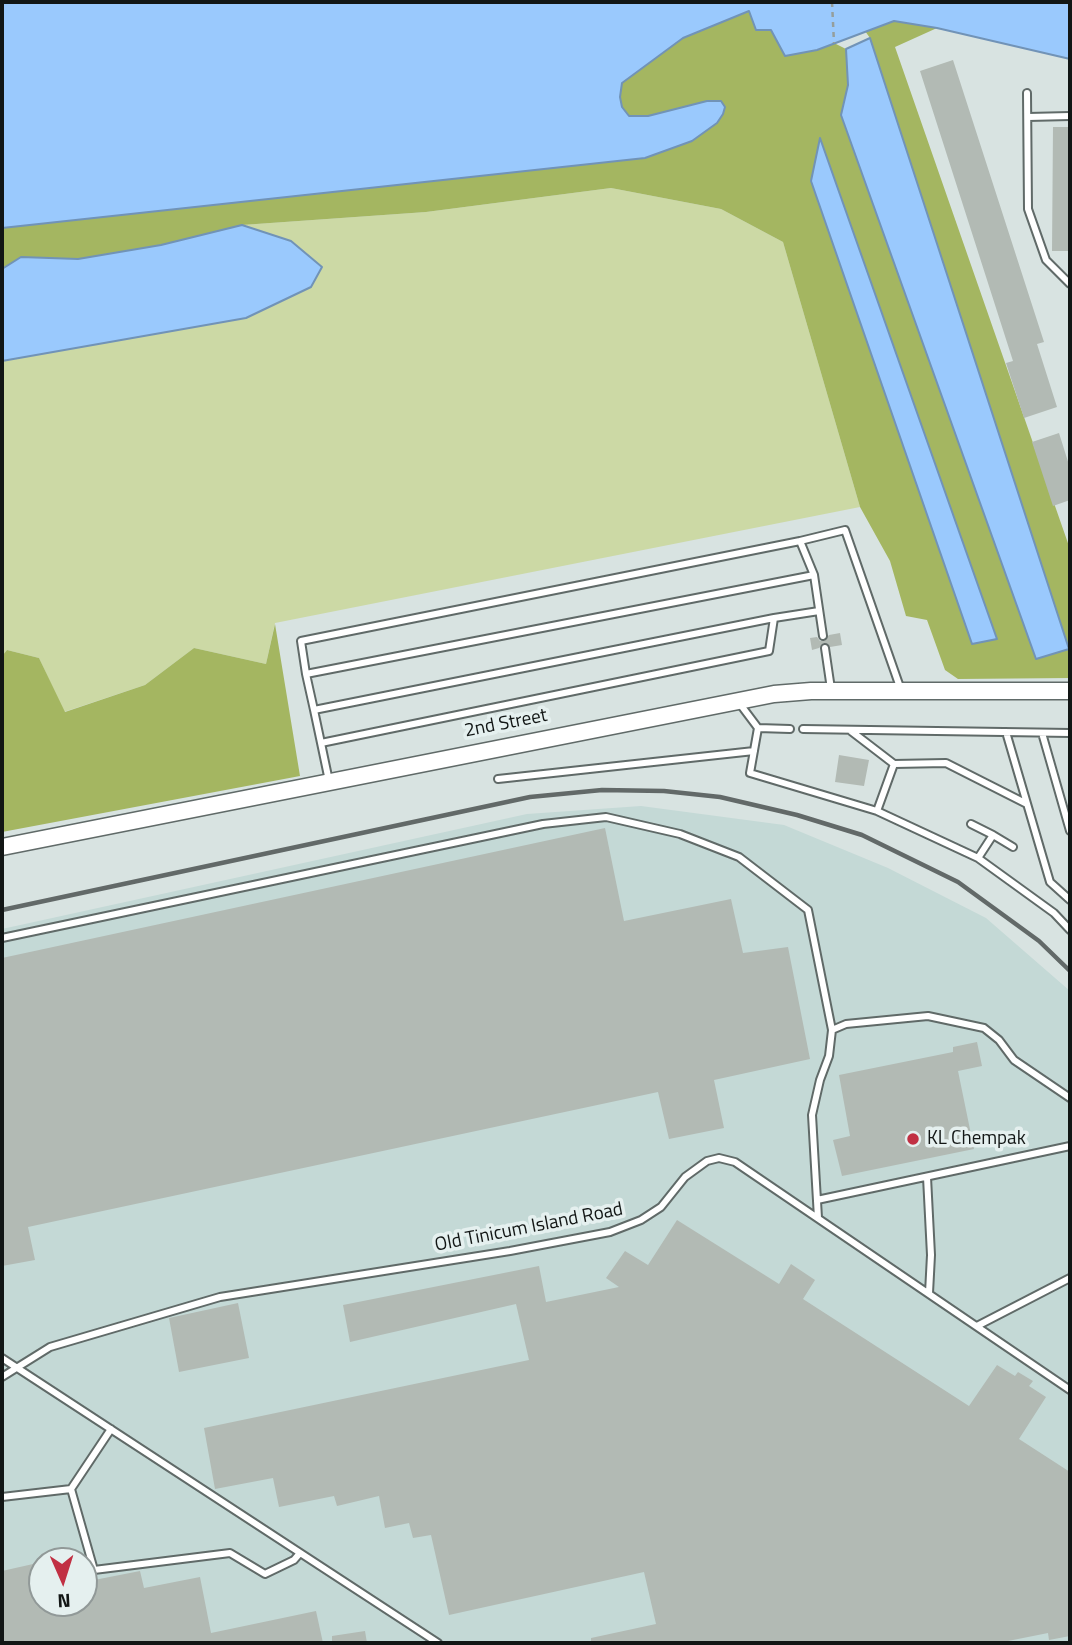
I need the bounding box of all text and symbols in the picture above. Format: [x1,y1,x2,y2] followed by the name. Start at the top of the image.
[463,705,549,743] street label: 2nd Street
[927,1128,1026,1150] place label: KL Chempak
[905,1131,921,1147] marker: KL Chempak
[433,1199,625,1257] street label: Old Tinicum Island Road
[28,1547,98,1617] north arrow
[57,1587,71,1616] text: N

